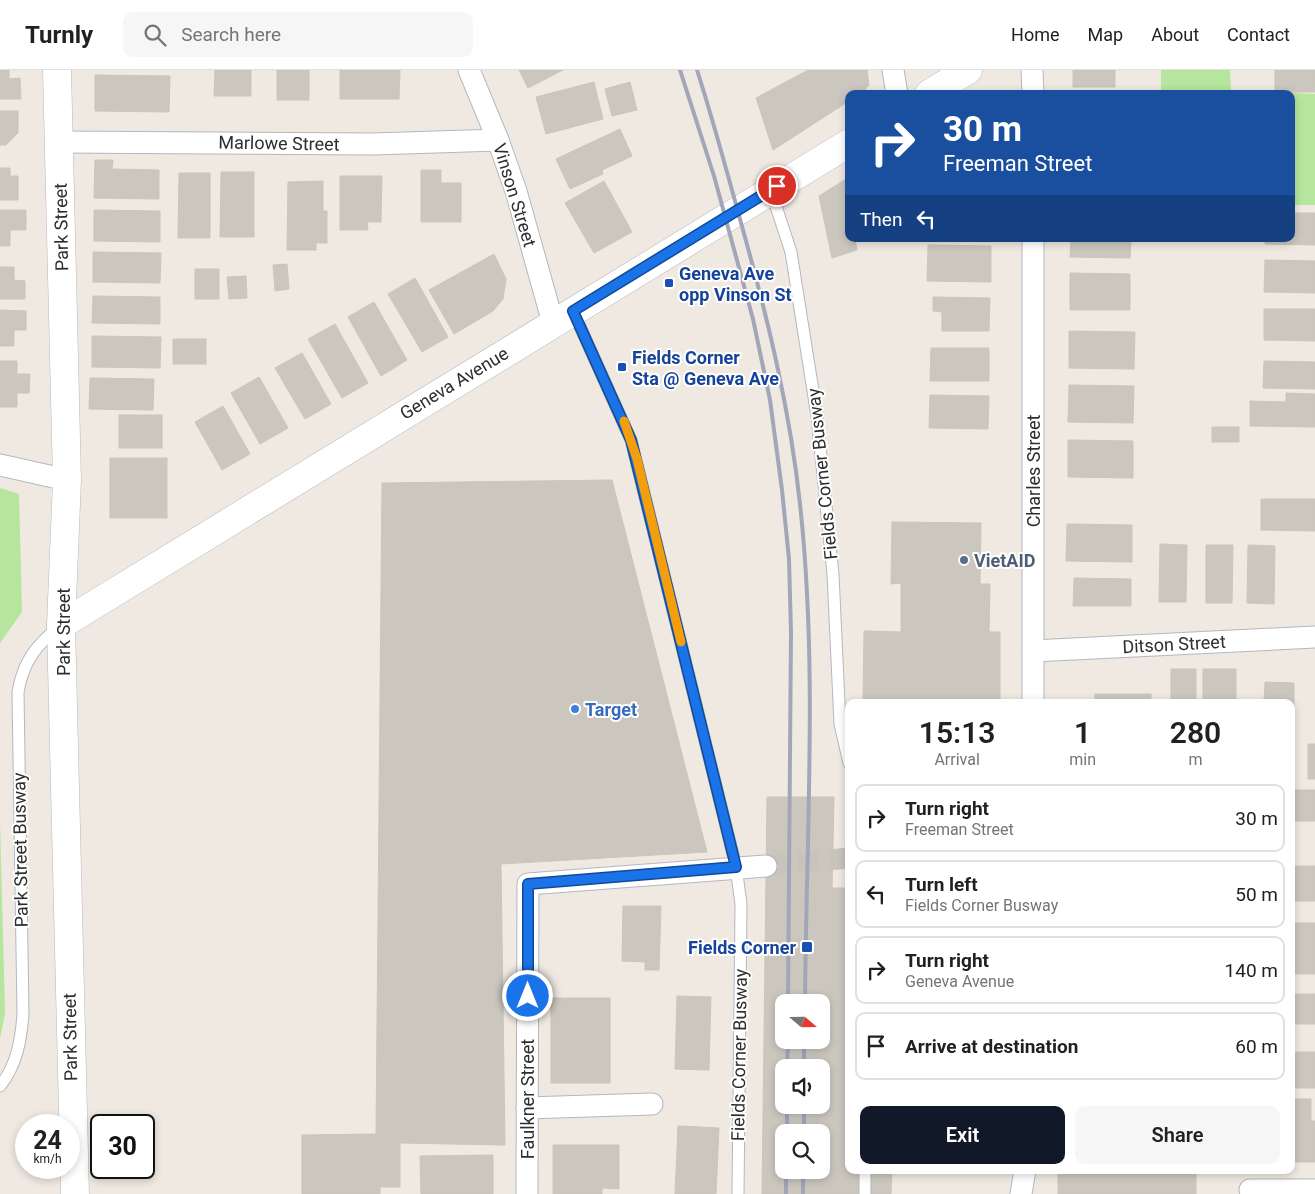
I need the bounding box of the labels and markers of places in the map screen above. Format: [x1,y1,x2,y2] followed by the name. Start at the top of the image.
[756,165,798,207] pin
[679,263,792,305] place label: Geneva Ave opp Vinson St
[663,277,675,289] marker: Geneva Ave opp Vinson St
[632,347,779,389] place label: Fields Corner Sta @ Geneva Ave
[616,361,628,373] marker: Fields Corner Sta @ Geneva Ave
[974,550,1035,571] place label: VietAID
[958,554,970,566] marker: VietAID
[585,699,637,720] place label: Target
[569,703,581,715] marker: Target
[688,937,796,958] place label: Fields Corner
[800,940,814,954] marker: Fields Corner

